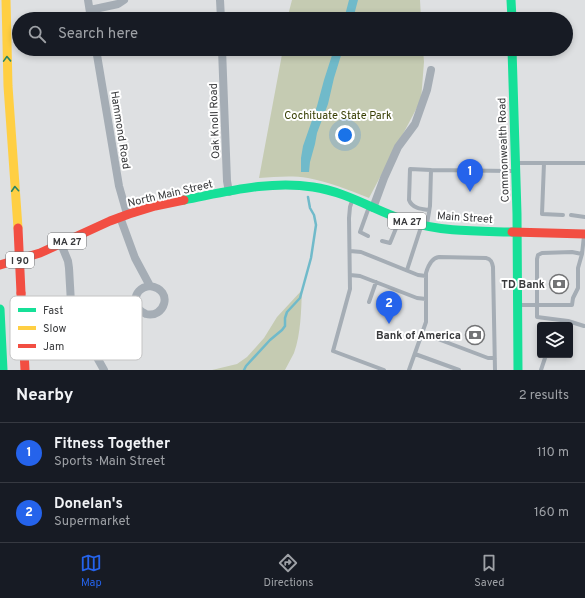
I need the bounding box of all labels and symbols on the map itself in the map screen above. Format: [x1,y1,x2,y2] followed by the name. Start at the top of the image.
[3,56,12,62] one-way arrow
[207,83,223,159] street label: Oak Knoll Road
[107,90,133,170] street label: Hammond Road
[495,97,513,203] street label: Commonwealth Road
[284,109,392,123] park label: Cochituate State Park
[335,125,355,145] your location
[457,159,483,192] pin: 1
[126,177,214,211] street label: North Main Street
[11,186,20,192] one-way arrow
[436,209,493,227] street label: Main Street
[388,213,426,229] road number: MA 27
[48,233,86,249] road number: MA 27
[6,252,34,268] road number: I 90
[548,273,570,295] bank icon: TD Bank
[501,278,545,292] place label: TD Bank
[376,291,402,324] pin: 2
[10,296,142,360] legend
[43,304,63,318] text: Fast
[43,322,66,336] text: Slow
[464,324,486,346] bank icon: Bank of America
[376,329,461,343] place label: Bank of America
[43,340,64,354] text: Jam

